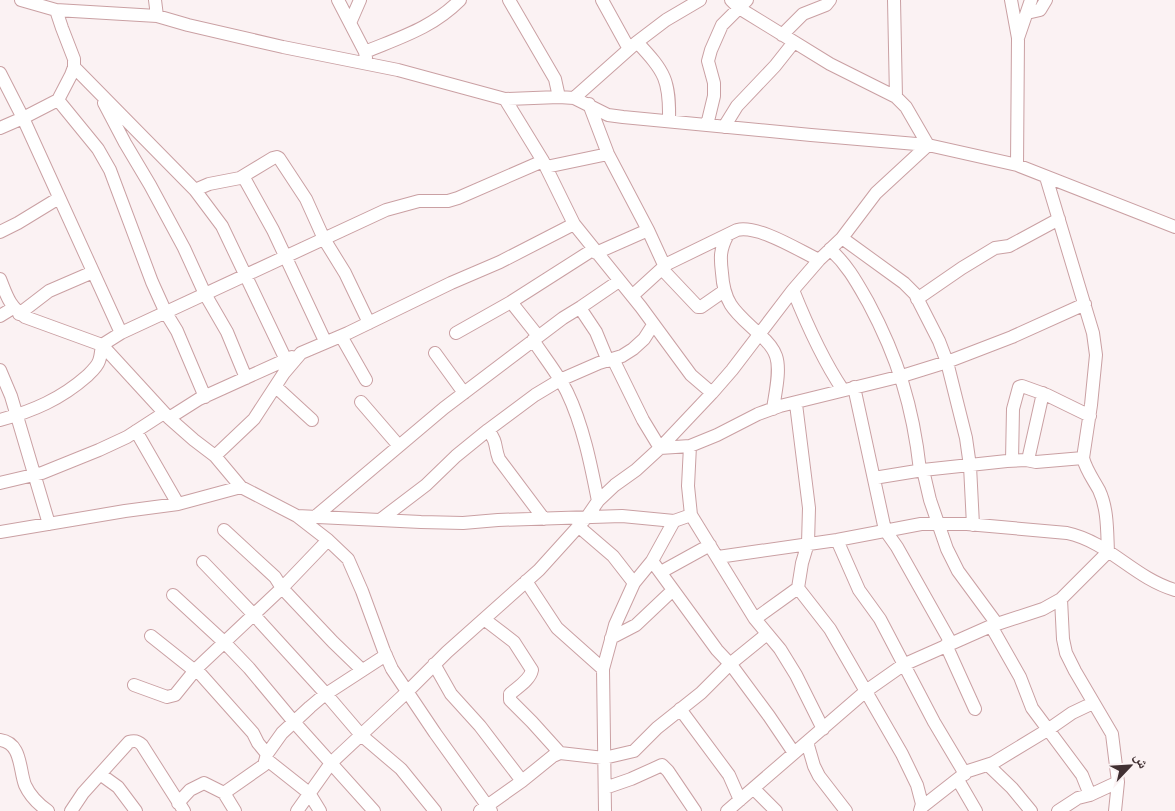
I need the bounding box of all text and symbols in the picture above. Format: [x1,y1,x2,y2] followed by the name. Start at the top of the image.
[1105,741,1155,791] north arrow
[1130,750,1153,771] text: ش

